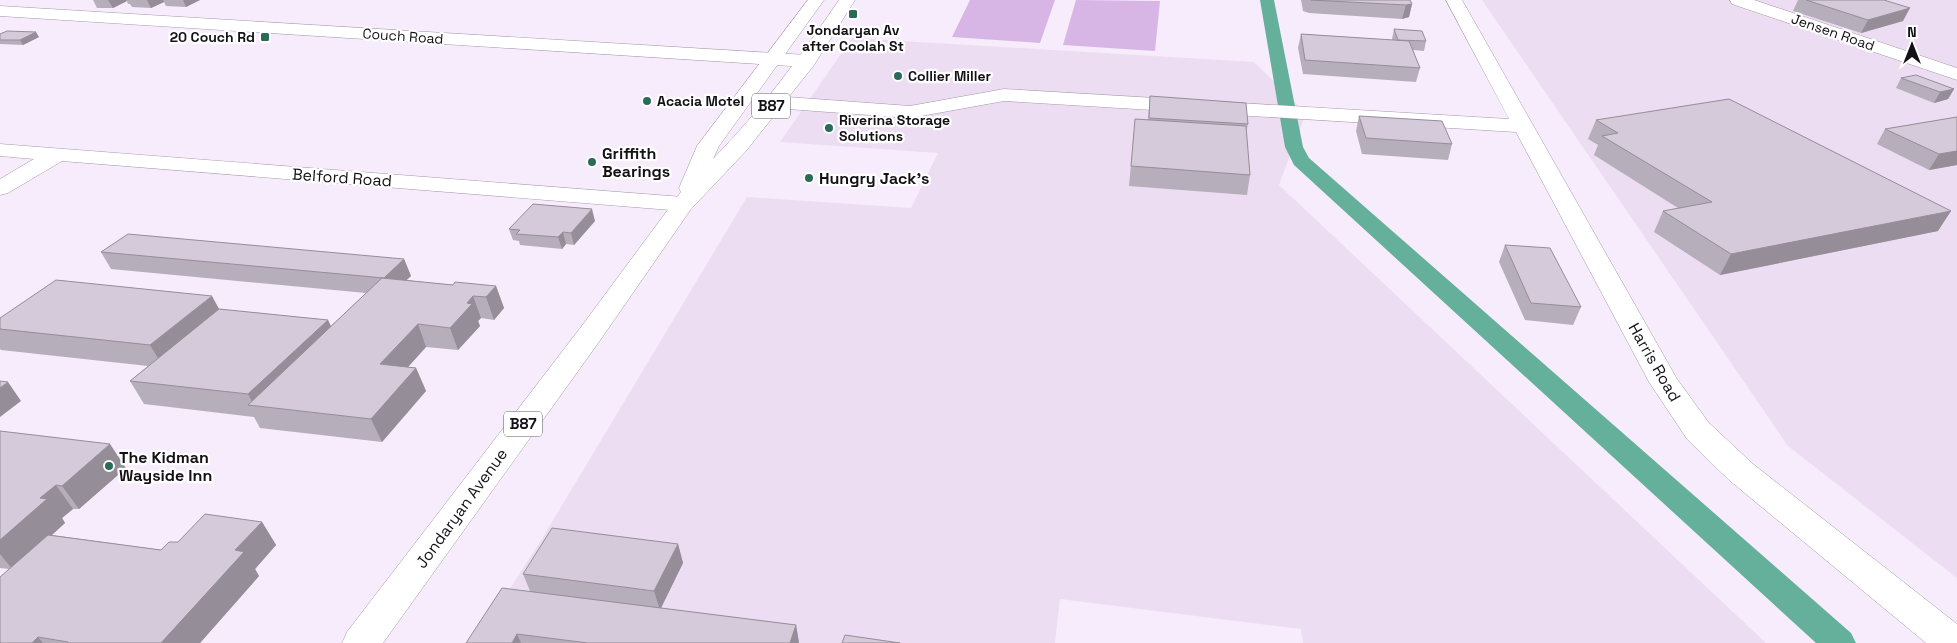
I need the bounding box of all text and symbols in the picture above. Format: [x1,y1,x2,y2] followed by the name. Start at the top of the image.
[847,8,859,20] marker: Jondaryan Av after Coolah St
[1789,9,1877,55] street label: Jensen Road
[1887,20,1937,70] north arrow
[802,21,904,55] place label: Jondaryan Av after Coolah St
[1907,23,1917,41] text: N
[362,24,444,48] street label: Couch Road
[170,28,255,46] place label: 20 Couch Rd
[259,31,271,43] marker: 20 Couch Rd
[908,67,992,85] place label: Collier Miller
[892,70,904,82] marker: Collier Miller
[657,92,744,110] place label: Acacia Motel
[752,94,790,118] road number: B87
[641,95,653,107] marker: Acacia Motel
[839,111,950,145] place label: Riverina Storage Solutions
[823,122,835,134] marker: Riverina Storage Solutions
[602,143,670,182] place label: Griffith Bearings
[586,156,598,168] marker: Griffith Bearings
[291,164,393,191] street label: Belford Road
[819,168,929,189] place label: Hungry Jack's
[803,172,815,184] marker: Hungry Jack's
[1624,319,1686,405] street label: Harris Road
[504,412,542,436] road number: B87
[411,444,512,573] street label: Jondaryan Avenue
[119,447,212,486] place label: The Kidman Wayside Inn
[103,460,115,472] marker: The Kidman Wayside Inn

